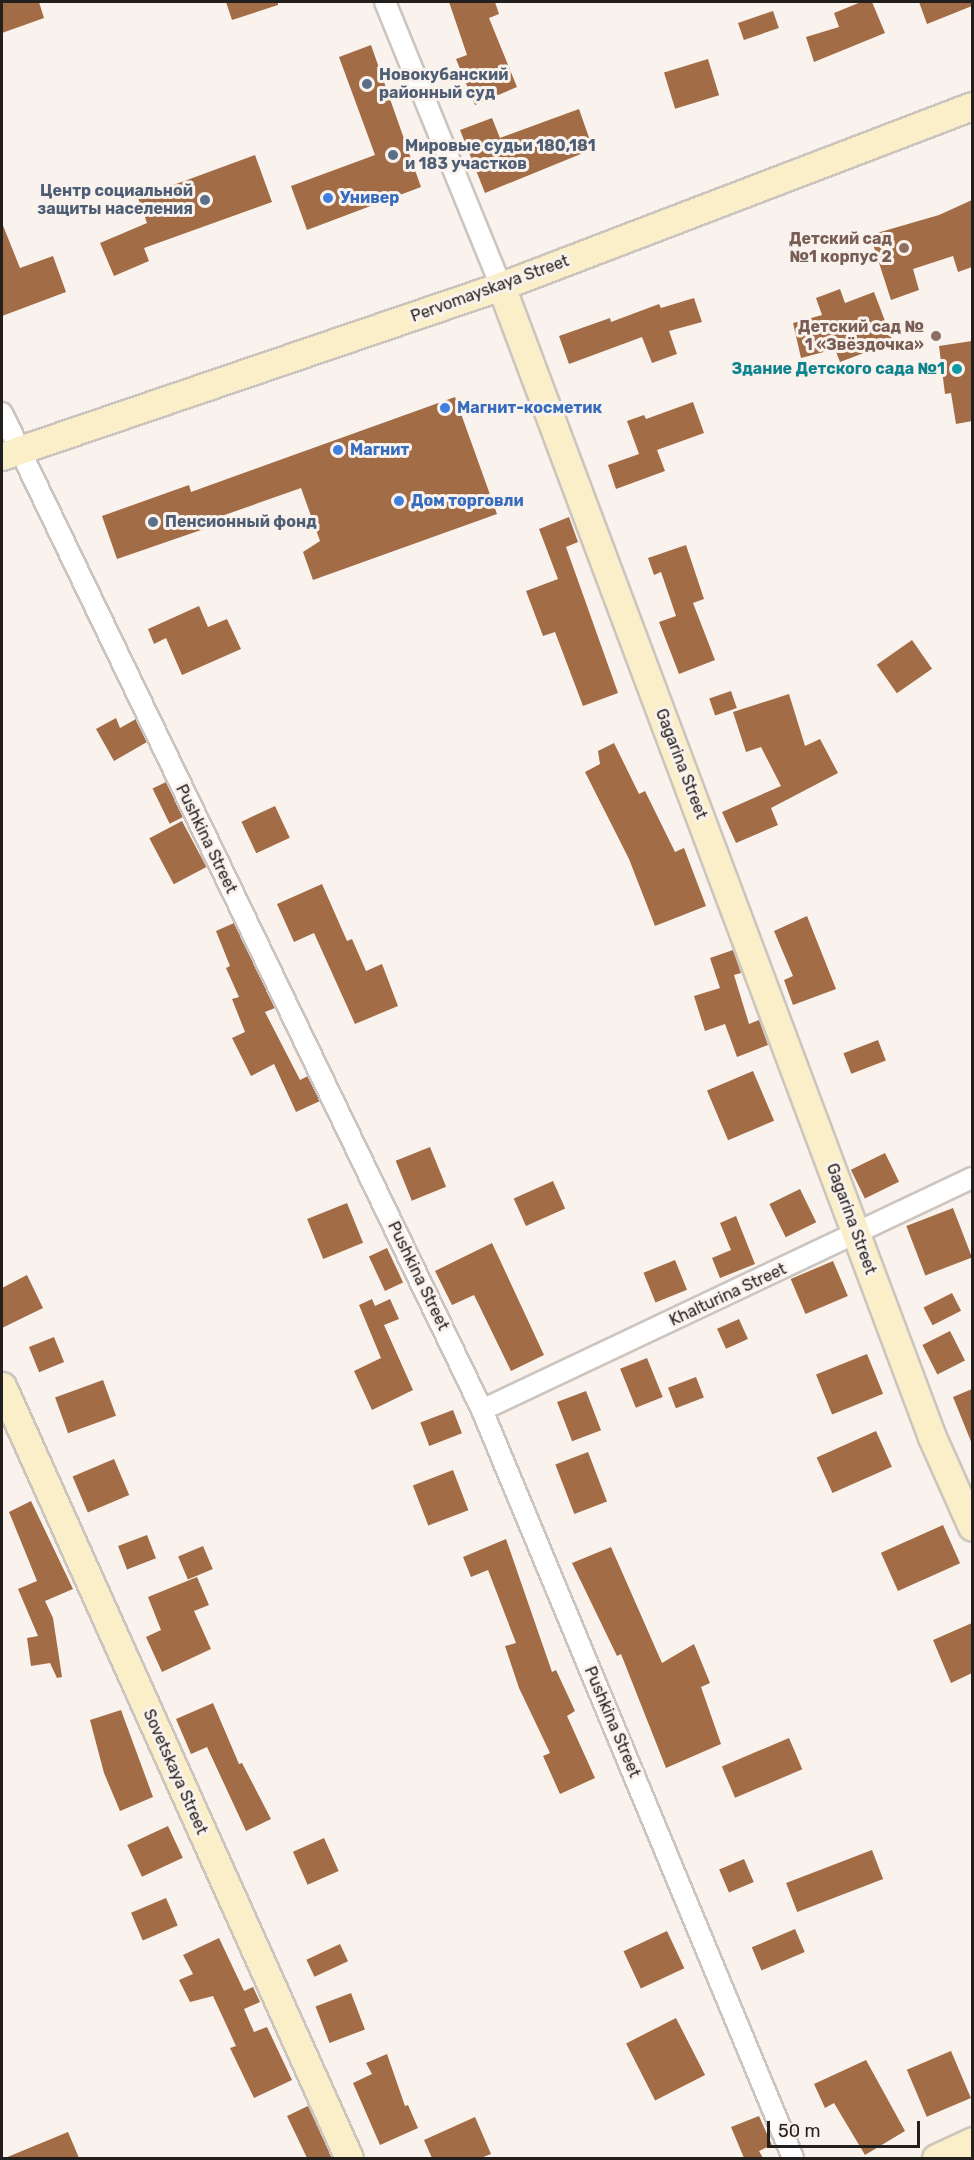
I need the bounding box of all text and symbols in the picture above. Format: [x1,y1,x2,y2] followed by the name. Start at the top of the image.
[379,65,508,103] place label: Новокубанский районный суд
[360,77,374,91] marker: Новокубанский районный суд
[405,136,596,174] place label: Мировые судьи 180,181 и 183 участков
[386,148,400,162] marker: Мировые судьи 180,181 и 183 участков
[37,181,193,219] place label: Центр социальной защиты населения
[340,188,399,208] place label: Универ
[321,191,335,205] marker: Универ
[198,193,212,207] marker: Центр социальной защиты населения
[789,229,892,267] place label: Детский сад №1 корпус 2
[897,241,911,255] marker: Детский сад №1 корпус 2
[408,251,572,327] street label: Pervomayskaya Street
[798,317,924,355] place label: Детский сад № 1 «Звёздочка»
[929,329,943,343] marker: Детский сад № 1 «Звёздочка»
[732,359,945,379] place label: Здание Детского сада №1
[950,362,964,376] marker: Здание Детского сада №1
[457,398,602,418] place label: Магнит-косметик
[438,401,452,415] marker: Магнит-косметик
[350,440,409,460] place label: Магнит
[331,443,345,457] marker: Магнит
[411,491,524,511] place label: Дом торговли
[392,494,406,508] marker: Дом торговли
[165,512,317,532] place label: Пенсионный фонд
[146,515,160,529] marker: Пенсионный фонд
[651,706,711,822] street label: Gagarina Street
[171,781,241,897] street label: Pushkina Street
[822,1161,880,1277] street label: Gagarina Street
[383,1218,453,1334] street label: Pushkina Street
[667,1260,789,1330] street label: Khalturina Street
[580,1664,644,1780] street label: Pushkina Street
[139,1706,211,1838] street label: Sovetskaya Street
[770,2109,923,2147] scale bar
[778,2120,821,2142] text: 50 m

